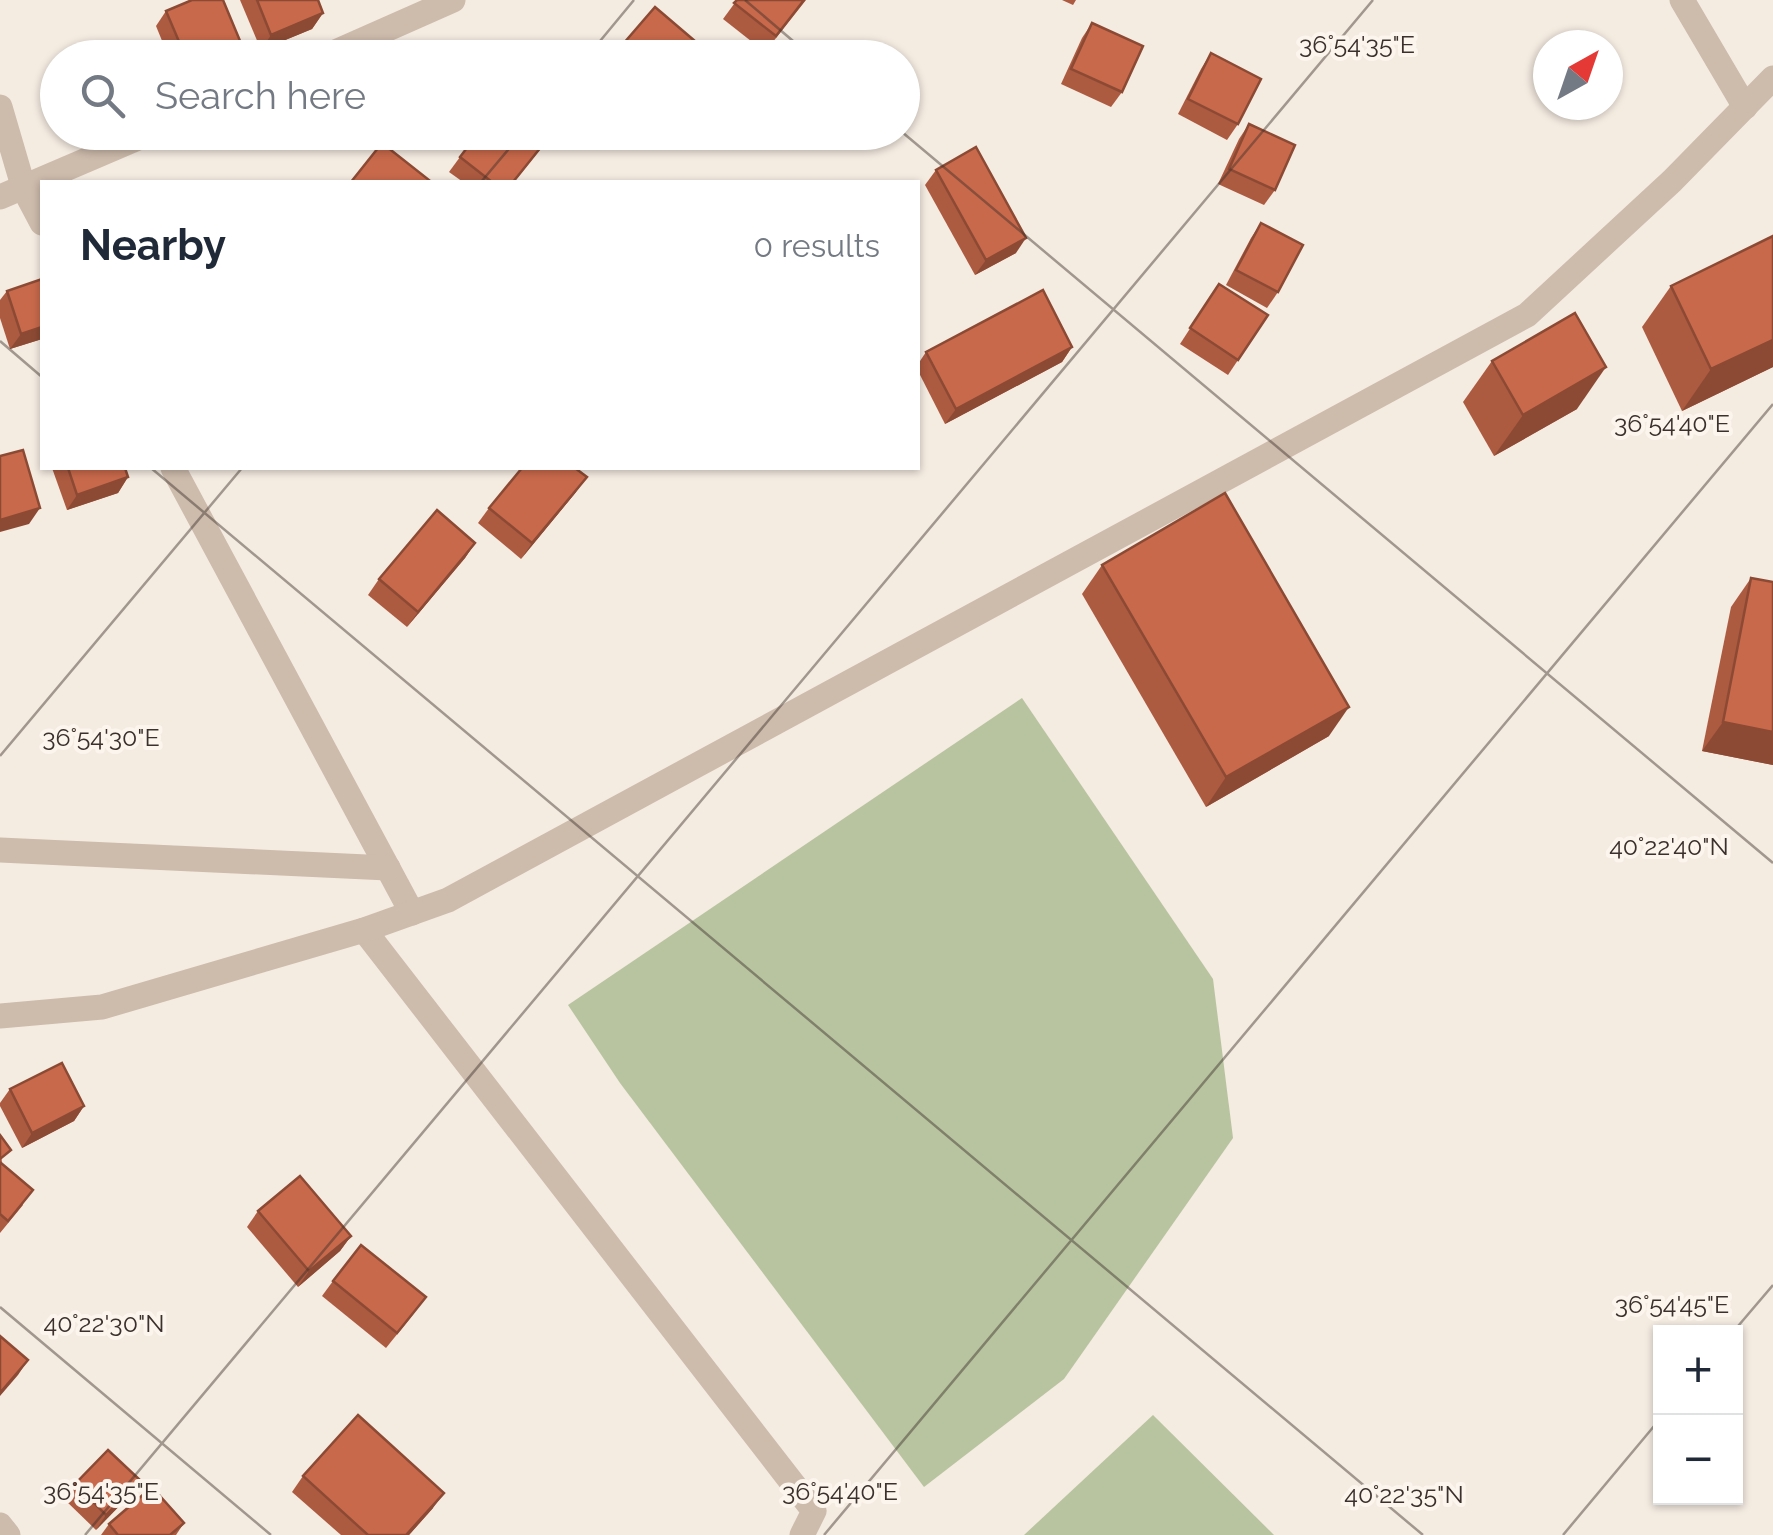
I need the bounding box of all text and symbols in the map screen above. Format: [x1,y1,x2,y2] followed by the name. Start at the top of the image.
[1299,29,1415,59] text: 36°54'35"E
[1533,30,1623,120] north arrow
[40,40,920,150] search box
[75,68,130,123] icon: search
[155,73,366,118] text: Search here
[80,221,226,270] text: Nearby
[753,227,880,264] text: 0 results
[1614,408,1730,438] text: 36°54'40"E
[42,722,160,752] text: 36°54'30"E
[1609,831,1729,861] text: 40°22'40"N
[1615,1289,1729,1319] text: 36°54'45"E
[44,1308,165,1338] text: 40°22'30"N
[1653,1325,1743,1505] map controls
[1653,1325,1743,1415] button: +
[1653,1415,1743,1505] button: −
[43,1476,159,1506] text: 36°54'35"E
[782,1476,898,1506] text: 36°54'40"E
[1344,1479,1464,1509] text: 40°22'35"N

